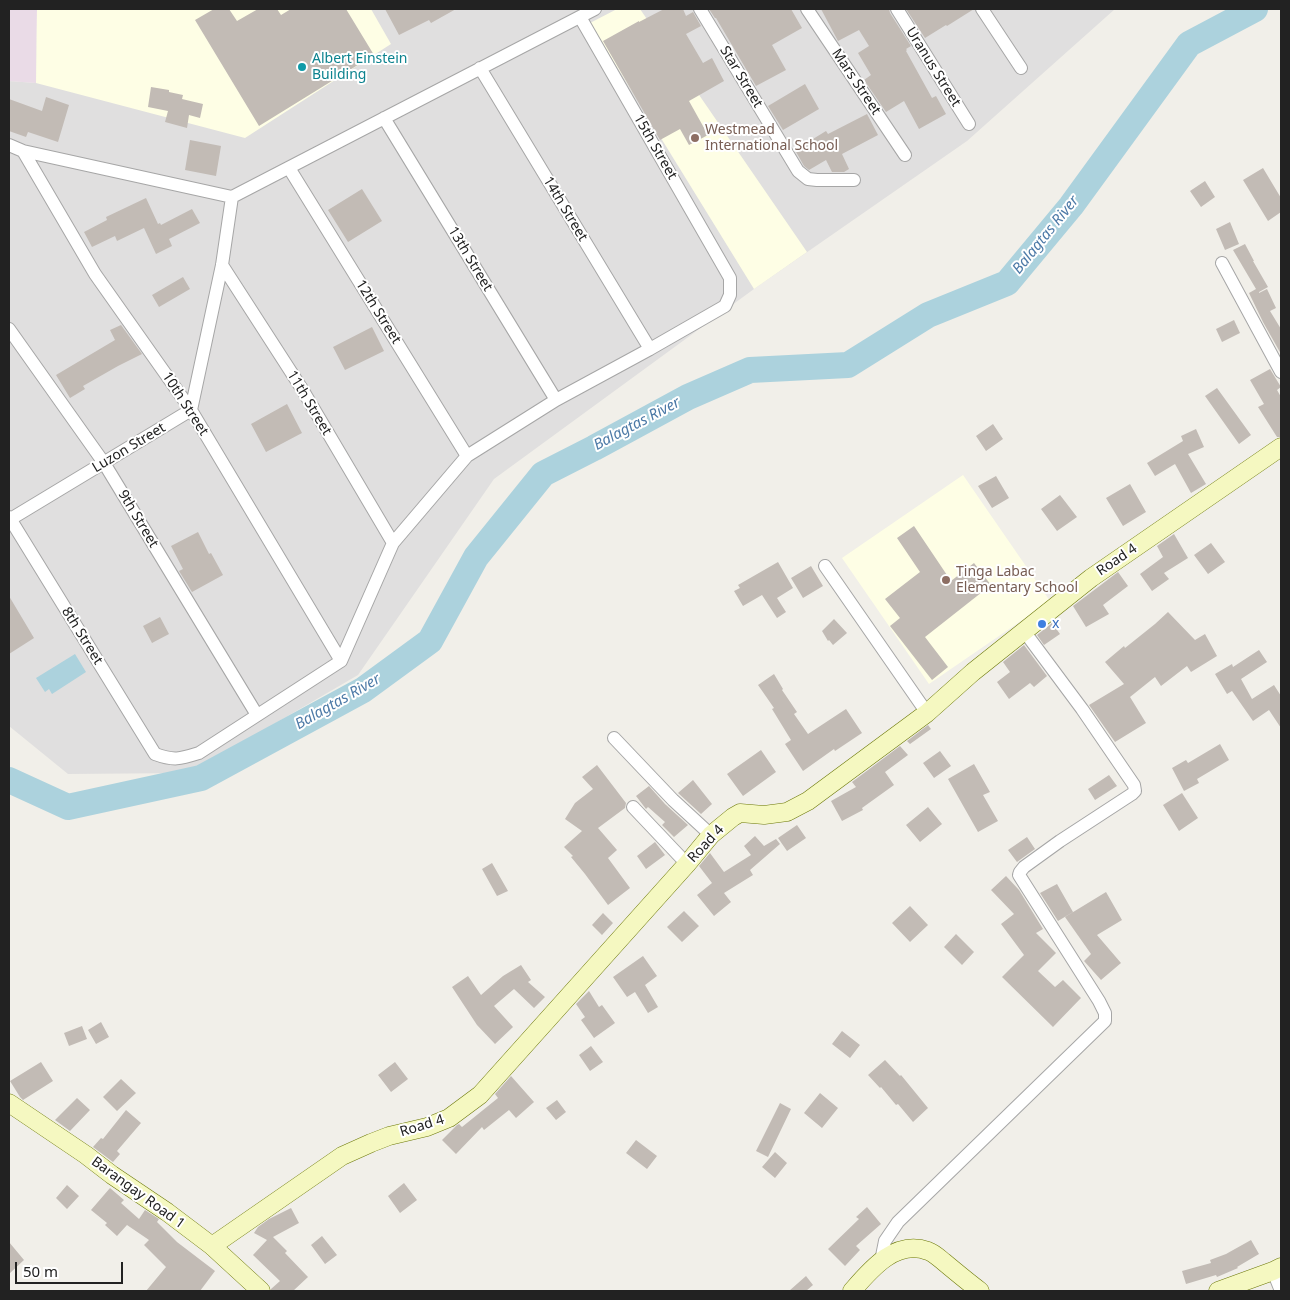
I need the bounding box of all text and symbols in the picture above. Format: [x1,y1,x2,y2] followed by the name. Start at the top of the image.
[902,24,964,110] street label: Uranus Street
[716,43,766,111] street label: Star Street
[828,46,884,118] street label: Mars Street
[312,51,408,84] place label: Albert Einstein Building
[296,61,308,73] marker: Albert Einstein Building
[630,111,680,183] street label: 15th Street
[705,122,838,154] place label: Westmead International School
[689,132,701,144] marker: Westmead International School
[539,174,591,244] street label: 14th Street
[1009,192,1083,278] water label: Balagtas River
[444,224,496,294] street label: 13th Street
[352,277,404,347] street label: 12th Street
[283,368,335,438] street label: 11th Street
[158,369,212,439] street label: 10th Street
[591,394,683,454] water label: Balagtas River
[89,420,169,476] street label: Luzon Street
[114,487,162,551] street label: 9th Street
[1094,540,1140,580] street label: Road 4
[956,564,1078,596] place label: Tinga Labac Elementary School
[940,574,952,586] marker: Tinga Labac Elementary School
[58,604,106,668] street label: 8th Street
[1052,616,1059,632] place label: x
[1036,618,1048,630] marker: x
[292,670,384,734] water label: Balagtas River
[684,822,728,866] street label: Road 4
[398,1111,446,1141] street label: Road 4
[88,1153,188,1233] street label: Barangay Road 1
[18,1252,125,1284] scale bar
[23,1261,58,1281] text: 50 m

